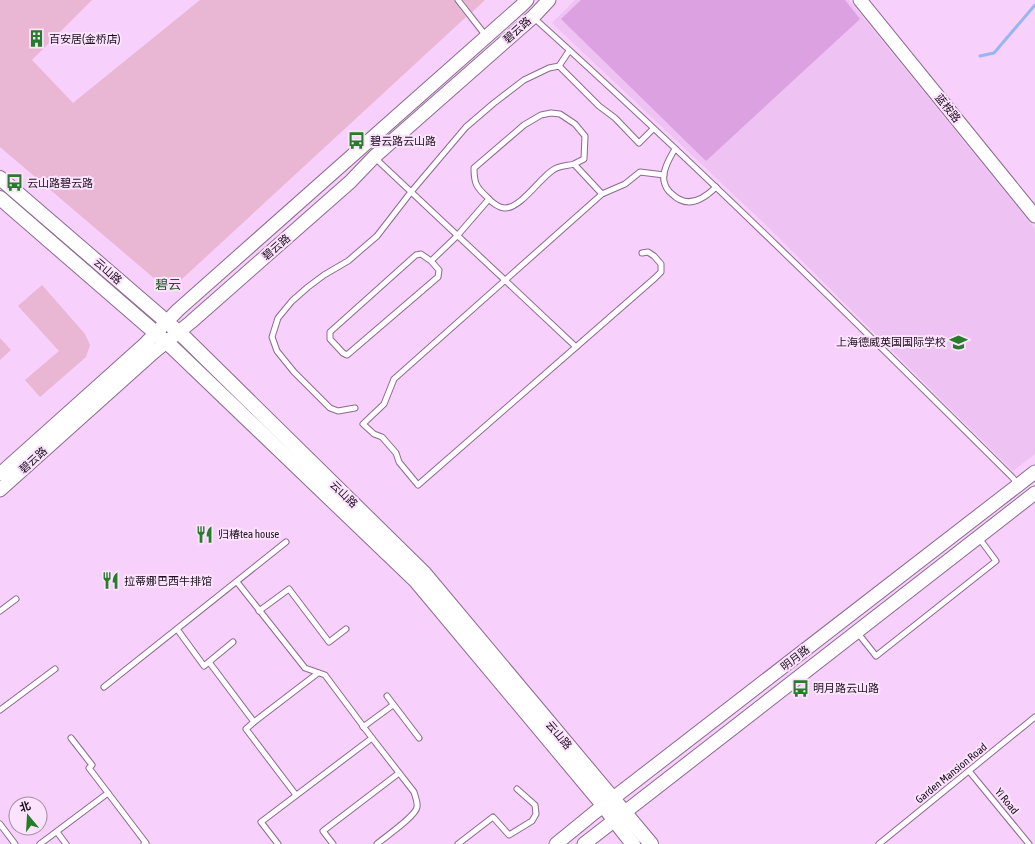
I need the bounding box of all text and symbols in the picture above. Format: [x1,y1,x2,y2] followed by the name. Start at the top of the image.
[501,15,533,45] street label: 碧云路
[26,29,46,49] building icon: 百安居(金桥店)
[49,33,121,45] place label: 百安居(金桥店)
[933,91,963,125] street label: 蓝桉路
[347,131,367,151] bus stop icon: 碧云路云山路
[370,135,436,147] place label: 碧云路云山路
[4,173,24,193] bus stop icon: 云山路碧云路
[27,177,93,189] place label: 云山路碧云路
[260,232,292,262] street label: 碧云路
[92,256,124,286] street label: 云山路
[155,277,181,292] district label: 碧云
[949,332,969,352] school or university icon: 上海德威英国国际学校
[836,336,946,348] place label: 上海德威英国国际学校
[17,445,49,475] street label: 碧云路
[328,478,360,510] street label: 云山路
[195,524,215,544] restaurant icon: 归椿tea house
[218,528,279,540] place label: 归椿tea house
[101,571,121,591] restaurant icon: 拉蒂娜巴西牛排馆
[124,575,212,587] place label: 拉蒂娜巴西牛排馆
[778,643,812,673] street label: 明月路
[790,678,810,698] bus stop icon: 明月路云山路
[813,682,879,694] place label: 明月路云山路
[544,719,574,751] street label: 云山路
[913,740,989,806] street label: Garden Mansion Road
[993,786,1021,816] street label: Yi Road
[8,796,48,836] north arrow
[18,799,32,814] text: 北

